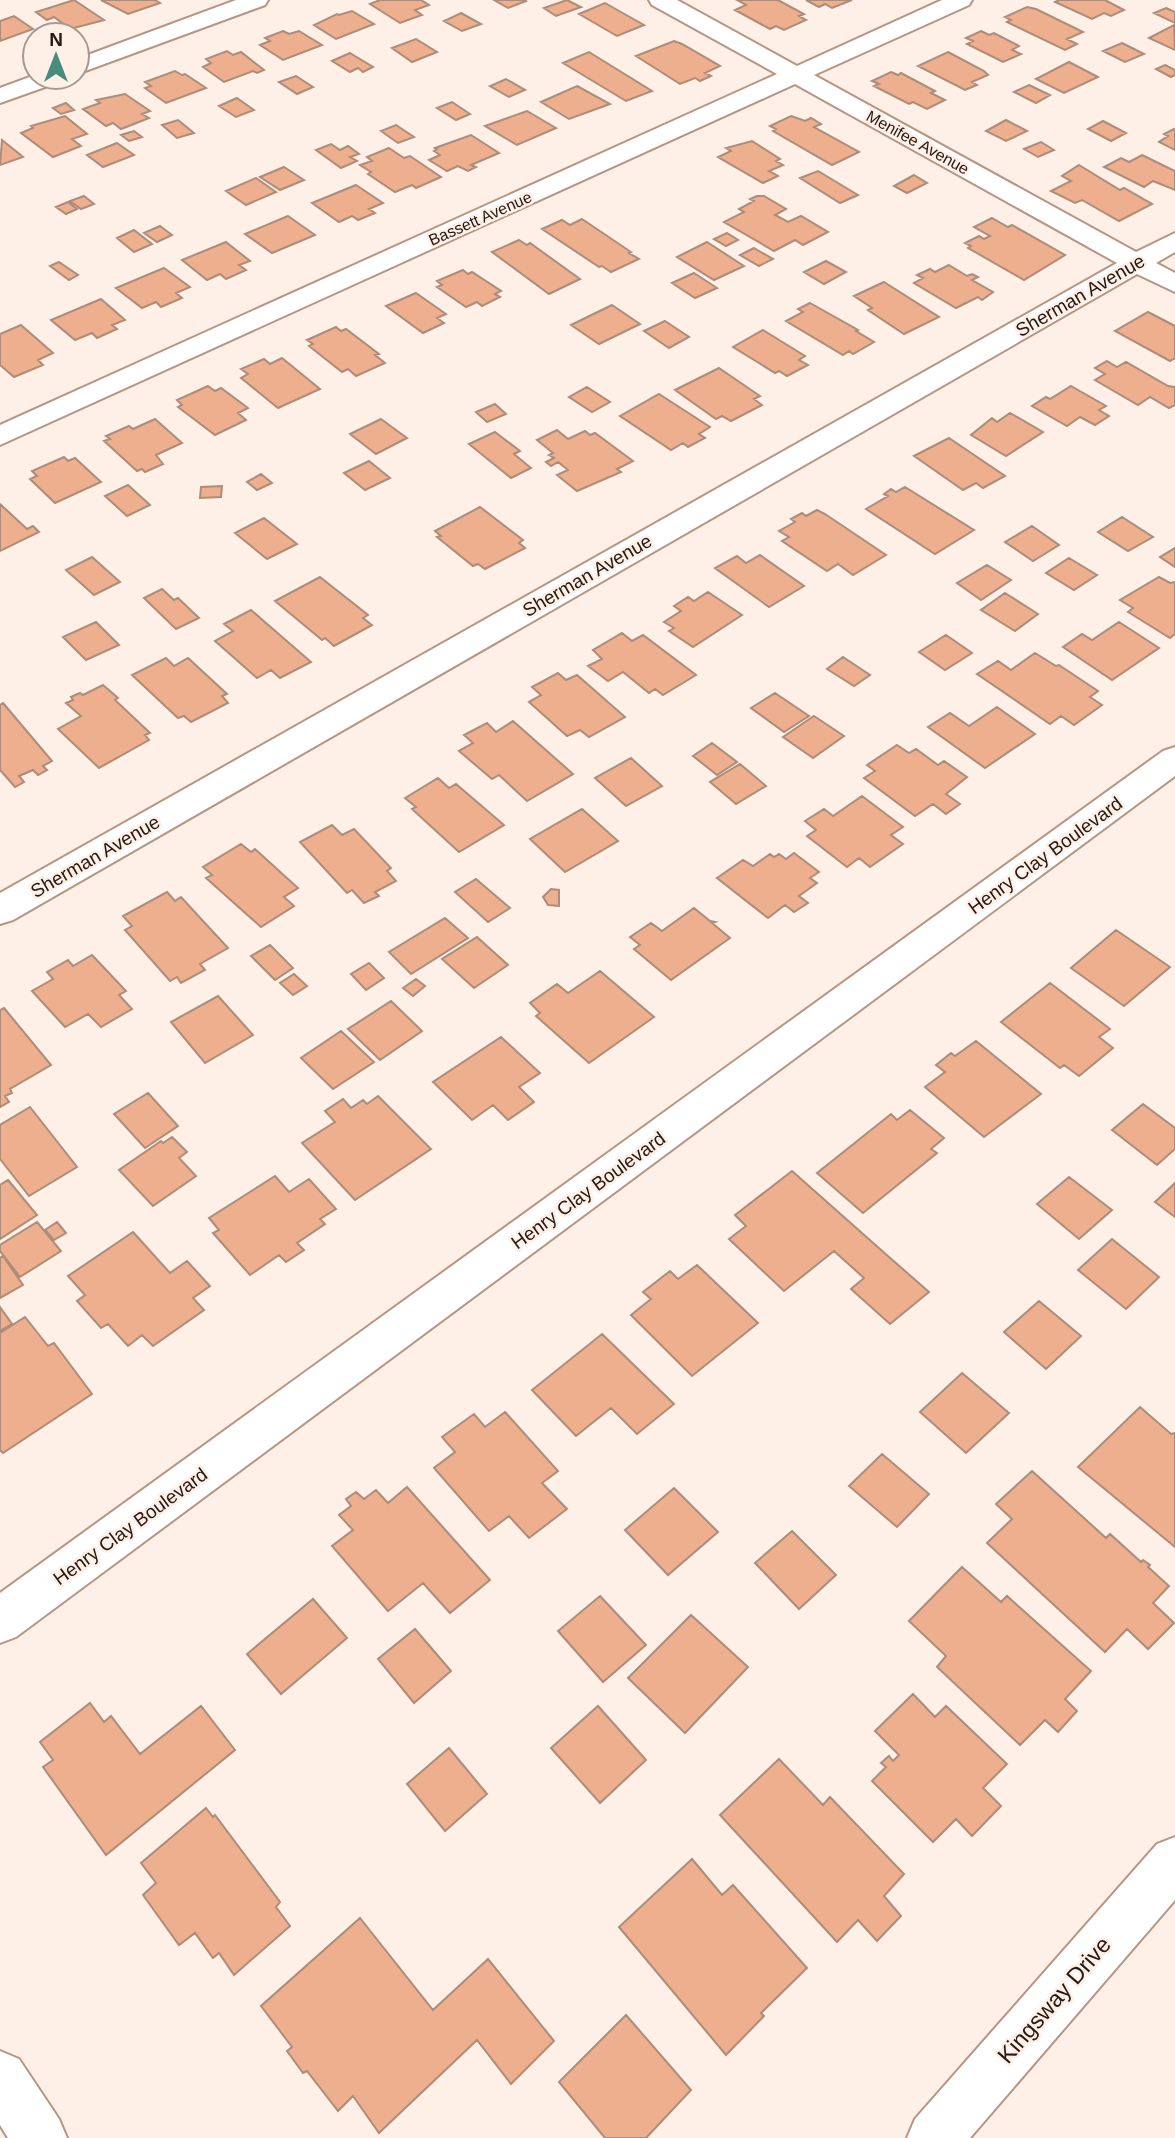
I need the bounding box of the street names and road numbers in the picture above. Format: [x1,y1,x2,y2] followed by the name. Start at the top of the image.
[864,107,972,178] street label: Menifee Avenue
[426,188,534,249] street label: Bassett Avenue
[1012,250,1148,341] street label: Sherman Avenue
[519,530,655,621] street label: Sherman Avenue
[964,793,1126,918] street label: Henry Clay Boulevard
[27,811,163,902] street label: Sherman Avenue
[507,1128,669,1253] street label: Henry Clay Boulevard
[49,1464,211,1589] street label: Henry Clay Boulevard
[992,1932,1116,2068] street label: Kingsway Drive

